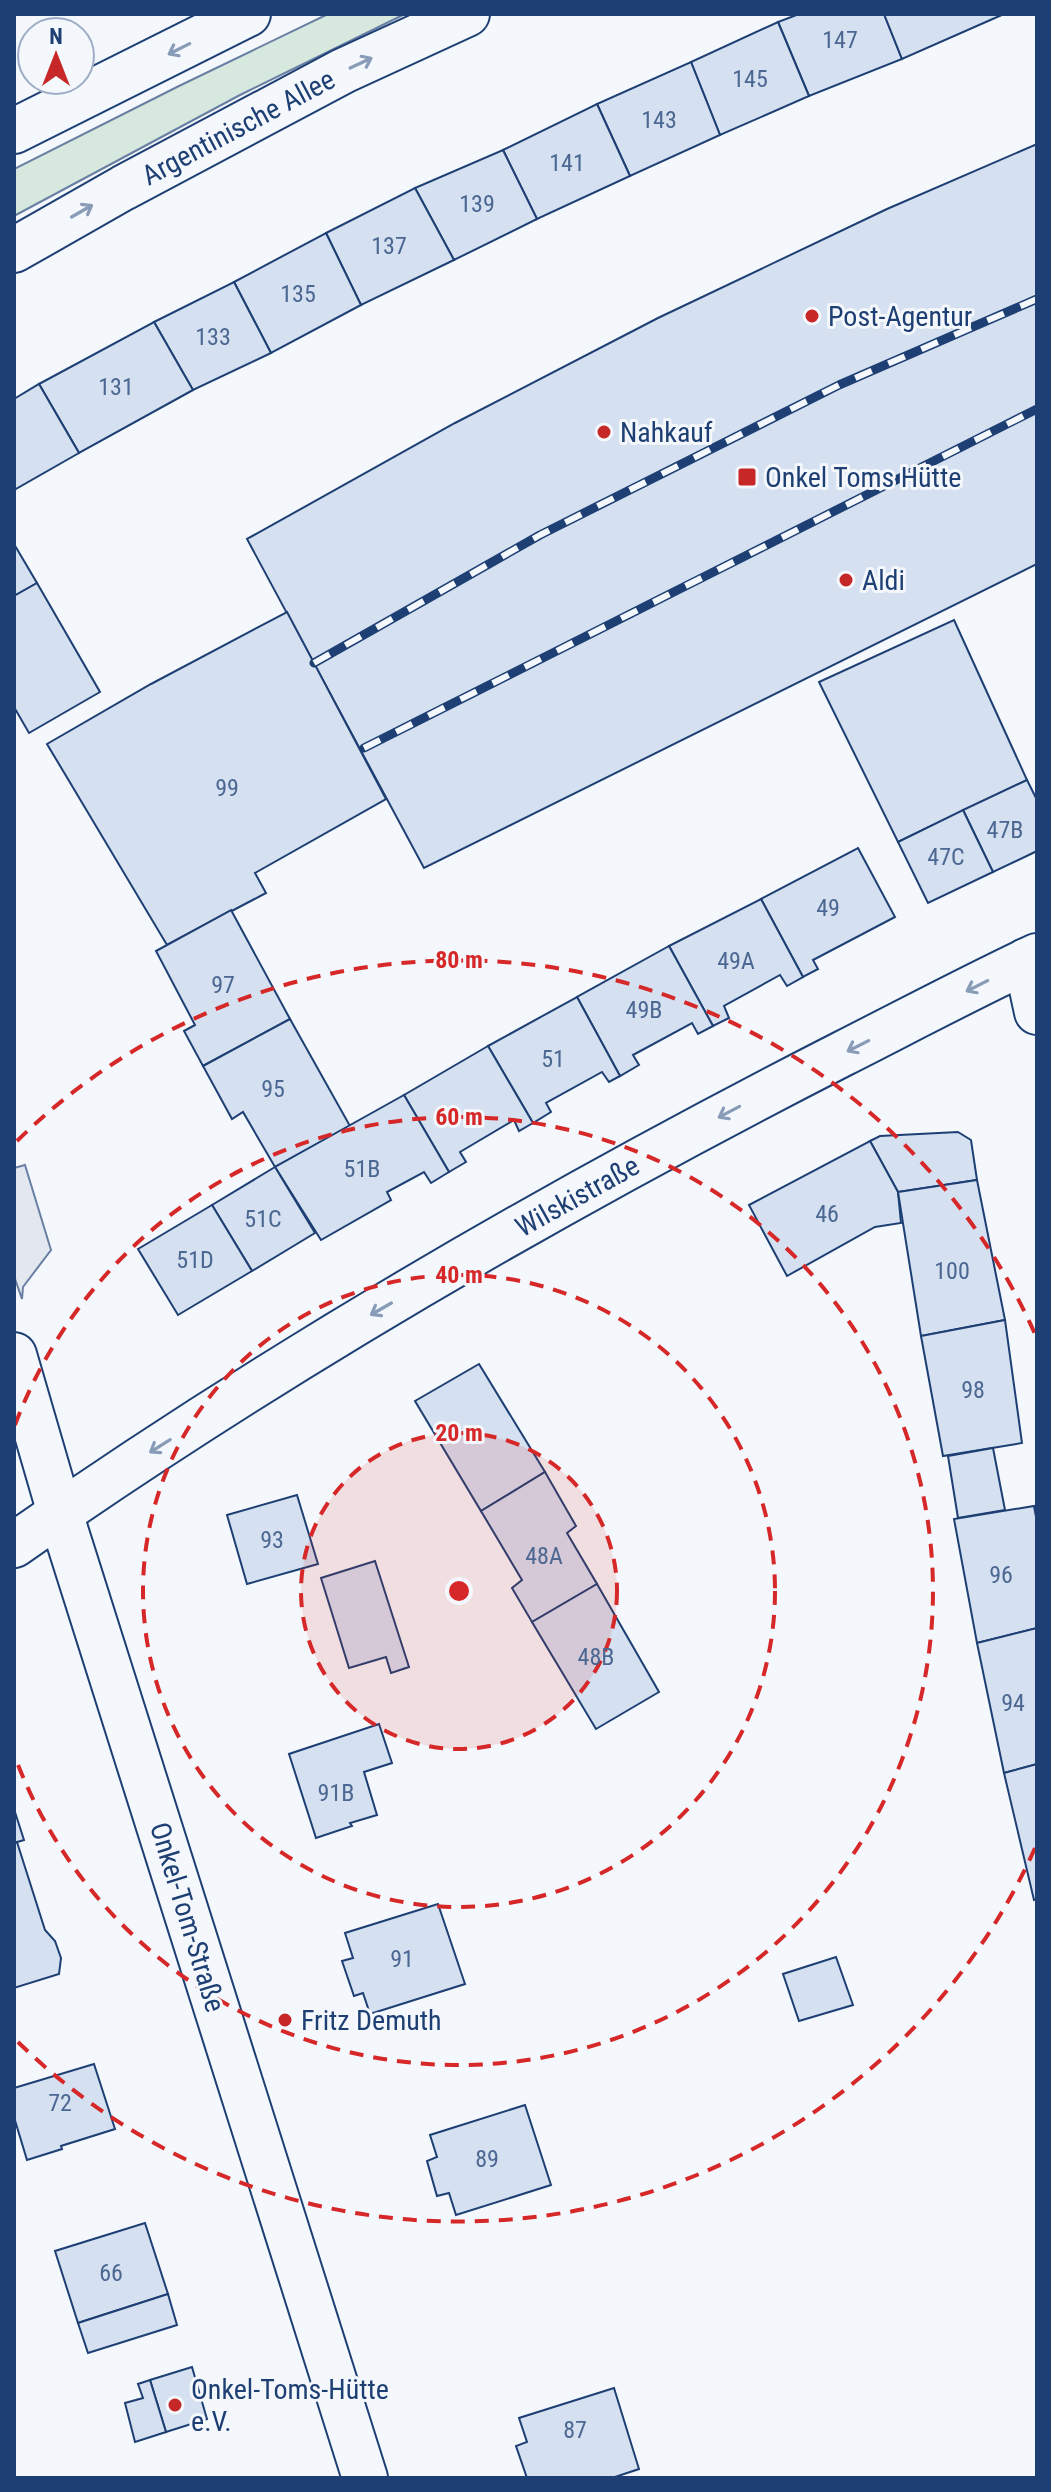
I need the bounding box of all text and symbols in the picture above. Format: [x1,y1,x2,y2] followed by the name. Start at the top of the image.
[16,16,96,96] north arrow
[49,24,63,49] text: N
[822,26,858,54] house number: 147
[167,41,191,57] one-way arrow
[349,55,373,70] one-way arrow
[136,63,340,192] street label: Argentinische Allee
[732,65,768,93] house number: 145
[641,106,677,134] house number: 143
[549,149,585,177] house number: 141
[459,190,495,218] house number: 139
[70,203,93,219] one-way arrow
[371,232,407,260] house number: 137
[280,280,316,308] house number: 135
[828,300,972,333] place label: Post-Agentur
[803,307,821,325] marker: Post-Agentur
[195,323,231,351] house number: 133
[98,373,134,401] house number: 131
[620,416,713,449] place label: Nahkauf
[595,423,613,441] marker: Nahkauf
[765,461,961,494] place label: Onkel Toms Hütte
[736,466,758,488] marker: Onkel Toms Hütte
[862,564,905,597] place label: Aldi
[837,571,855,589] marker: Aldi
[215,774,239,802] house number: 99
[987,816,1023,844] house number: 47B
[927,843,965,871] house number: 47C
[816,894,840,922] house number: 49
[435,946,483,974] text: 80 m
[717,947,755,975] house number: 49A
[211,971,235,999] house number: 97
[966,979,990,995] one-way arrow
[626,996,662,1024] house number: 49B
[847,1039,871,1054] one-way arrow
[541,1045,565,1073] house number: 51
[261,1075,285,1103] house number: 95
[435,1103,483,1131] text: 60 m
[718,1105,742,1121] one-way arrow
[510,1149,645,1244] street label: Wilskistraße
[344,1155,380,1183] house number: 51B
[815,1200,839,1228] house number: 46
[244,1205,282,1233] house number: 51C
[176,1246,214,1274] house number: 51D
[934,1257,970,1285] house number: 100
[435,1261,483,1289] text: 40 m
[370,1301,393,1317] one-way arrow
[961,1376,985,1404] house number: 98
[435,1419,483,1447] text: 20 m
[150,1438,172,1455] one-way arrow
[260,1526,284,1554] house number: 93
[525,1542,563,1570] house number: 48A
[989,1561,1013,1589] house number: 96
[445,1577,473,1605] centre of rings
[578,1643,614,1671] house number: 48B
[1001,1689,1025,1717] house number: 94
[318,1779,354,1807] house number: 91B
[143,1818,232,2016] street label: Onkel-Tom-Straße
[390,1945,414,1973] house number: 91
[301,2004,442,2037] place label: Fritz Demuth
[276,2011,294,2029] marker: Fritz Demuth
[48,2089,72,2117] house number: 72
[475,2145,499,2173] house number: 89
[99,2259,123,2287] house number: 66
[191,2373,389,2438] place label: Onkel-Toms-Hütte e.V.
[166,2396,184,2414] marker: Onkel-Toms-Hütte e.V.
[563,2416,587,2444] house number: 87

